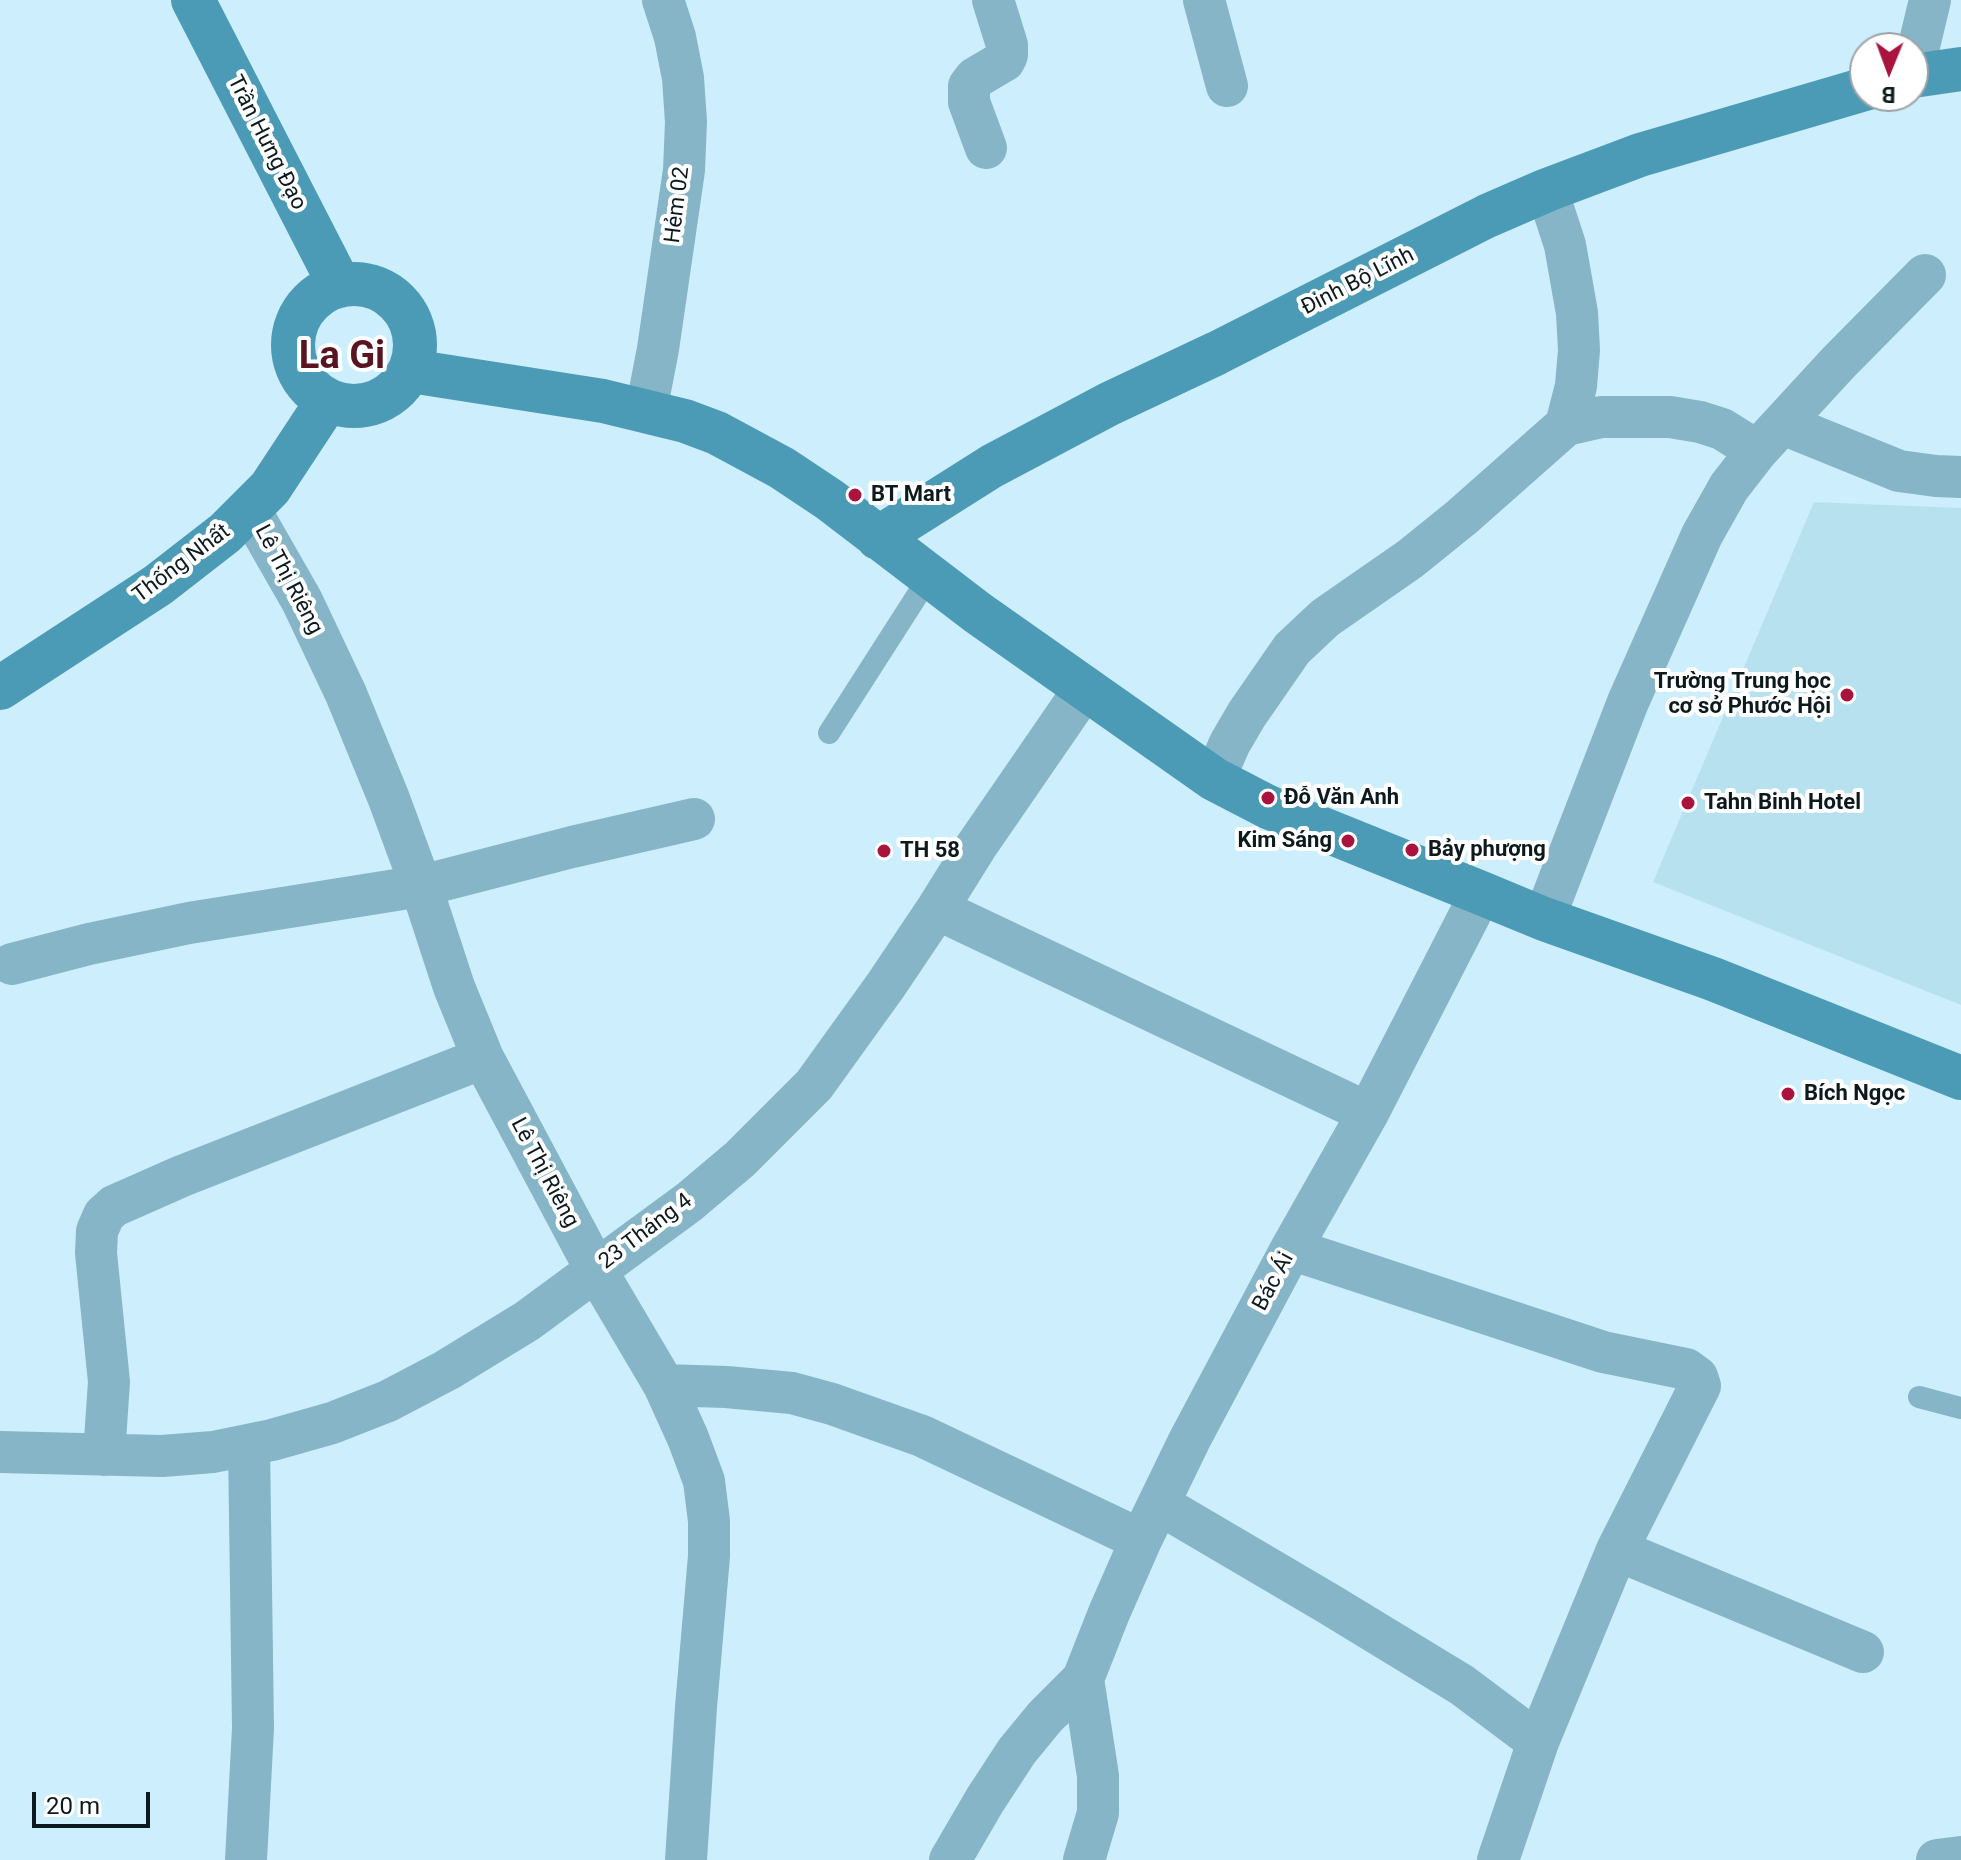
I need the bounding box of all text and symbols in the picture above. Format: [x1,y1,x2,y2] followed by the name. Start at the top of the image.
[1849,32,1929,112] north arrow
[221,71,311,215] street label: Trần Hưng Đạo
[1881,82,1896,107] text: B
[660,165,696,245] street label: Hẻm 02
[1297,242,1419,322] street label: Đinh Bộ Lĩnh
[299,335,385,381] district label: La Gi
[871,482,951,508] place label: BT Mart
[846,486,864,504] marker: BT Mart
[128,519,236,609] street label: Thống Nhất
[248,521,328,639] street label: Lê Thị Riêng
[1654,669,1831,720] place label: Trường Trung học cơ sở Phước Hội
[1838,686,1856,704] marker: Trường Trung học cơ sở Phước Hội
[1284,785,1399,811] place label: Đỗ Văn Anh
[1259,789,1277,807] marker: Đỗ Văn Anh
[1704,790,1861,816] place label: Tahn Binh Hotel
[1679,794,1697,812] marker: Tahn Binh Hotel
[1237,828,1332,854] place label: Kim Sáng
[1339,832,1357,850] marker: Kim Sáng
[1428,837,1546,863] place label: Bảy phượng
[900,838,960,864] place label: TH 58
[1403,841,1421,859] marker: Bảy phượng
[875,842,893,860] marker: TH 58
[1804,1081,1905,1107] place label: Bích Ngọc
[1779,1085,1797,1103] marker: Bích Ngọc
[504,1114,584,1232] street label: Lê Thị Riêng
[594,1188,698,1276] street label: 23 Tháng 4
[1248,1248,1300,1316] street label: Bác Ái
[36,1776,154,1826] scale bar
[46,1792,100,1820] text: 20 m

